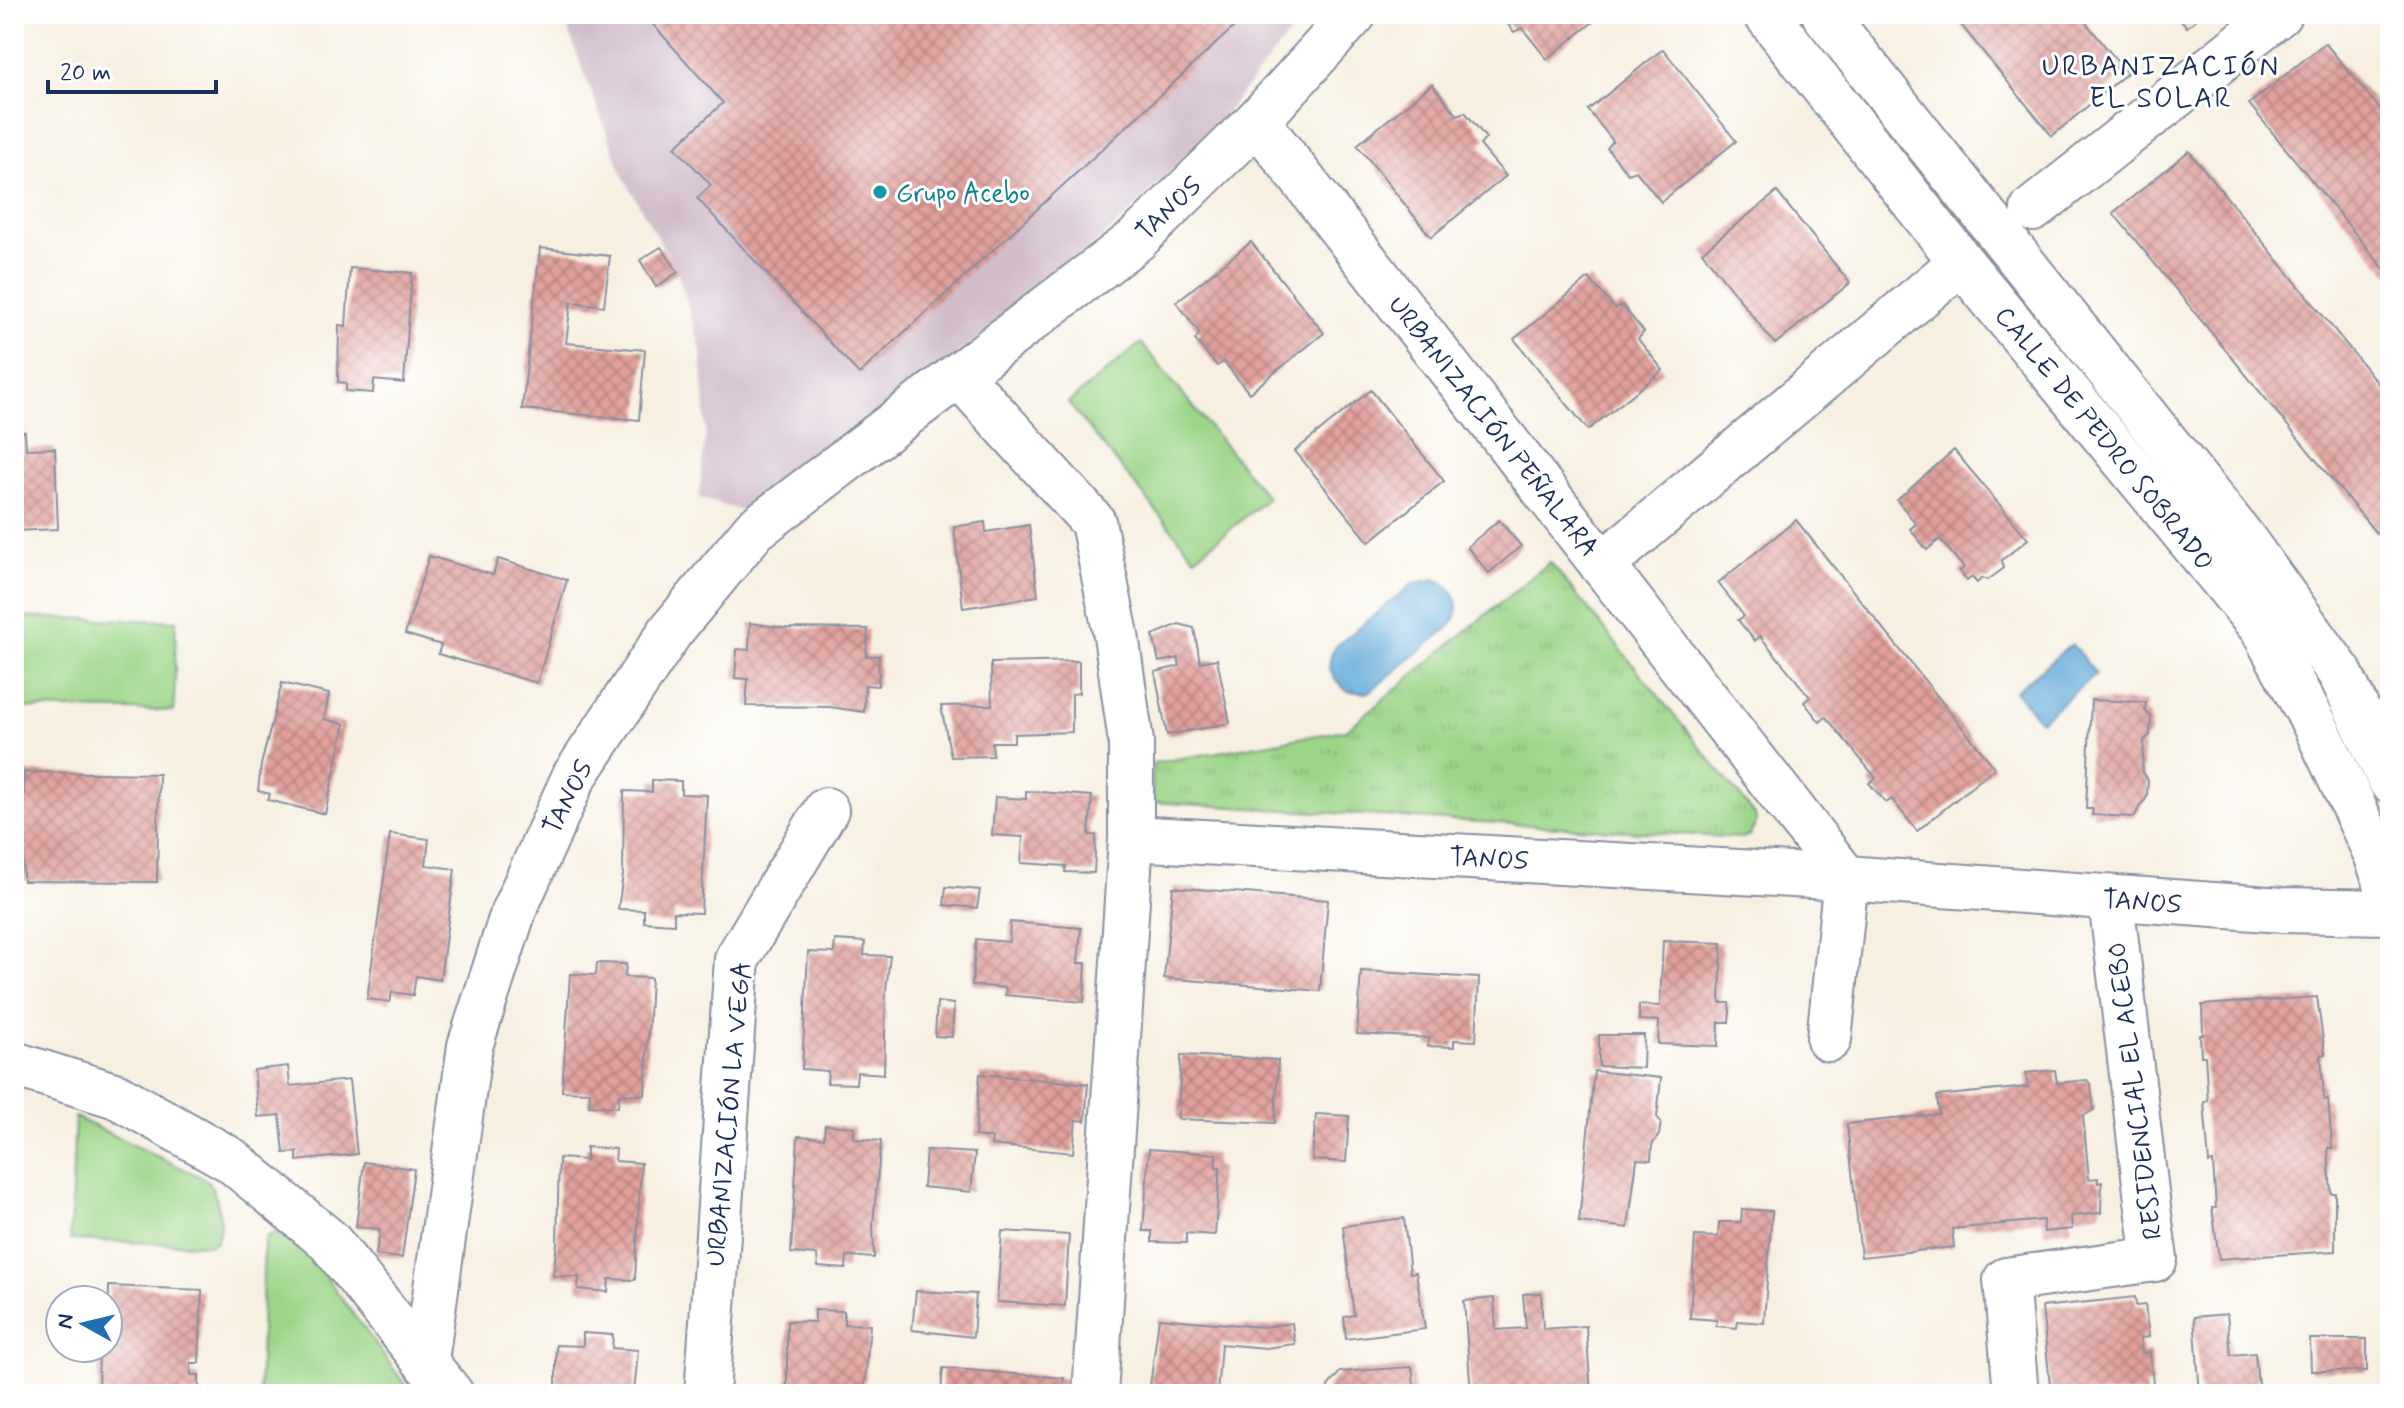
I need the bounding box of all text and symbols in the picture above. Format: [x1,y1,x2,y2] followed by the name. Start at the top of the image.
[48,44,216,94] scale bar
[2042,49,2280,118] district label: URBANIZACIÓN EL SOLAR
[60,58,111,89] text: 20 m
[1129,169,1210,249] street label: TANOS
[896,177,1030,211] place label: Grupo Acebo
[871,183,889,201] marker: Grupo Acebo
[1380,289,1605,565] street label: URBANIZACIÓN PEÑALARA
[1986,300,2221,578] street label: CALLE DE PEDRO SOBRADO
[536,755,602,841] street label: TANOS
[1449,841,1530,879] street label: TANOS
[2101,883,2183,923] street label: TANOS
[2101,940,2171,1241] street label: RESIDENCIAL EL ACEBO
[700,960,760,1268] street label: URBANIZACIÓN LA VEGA
[44,1284,124,1364] north arrow
[51,1312,81,1331] text: N

